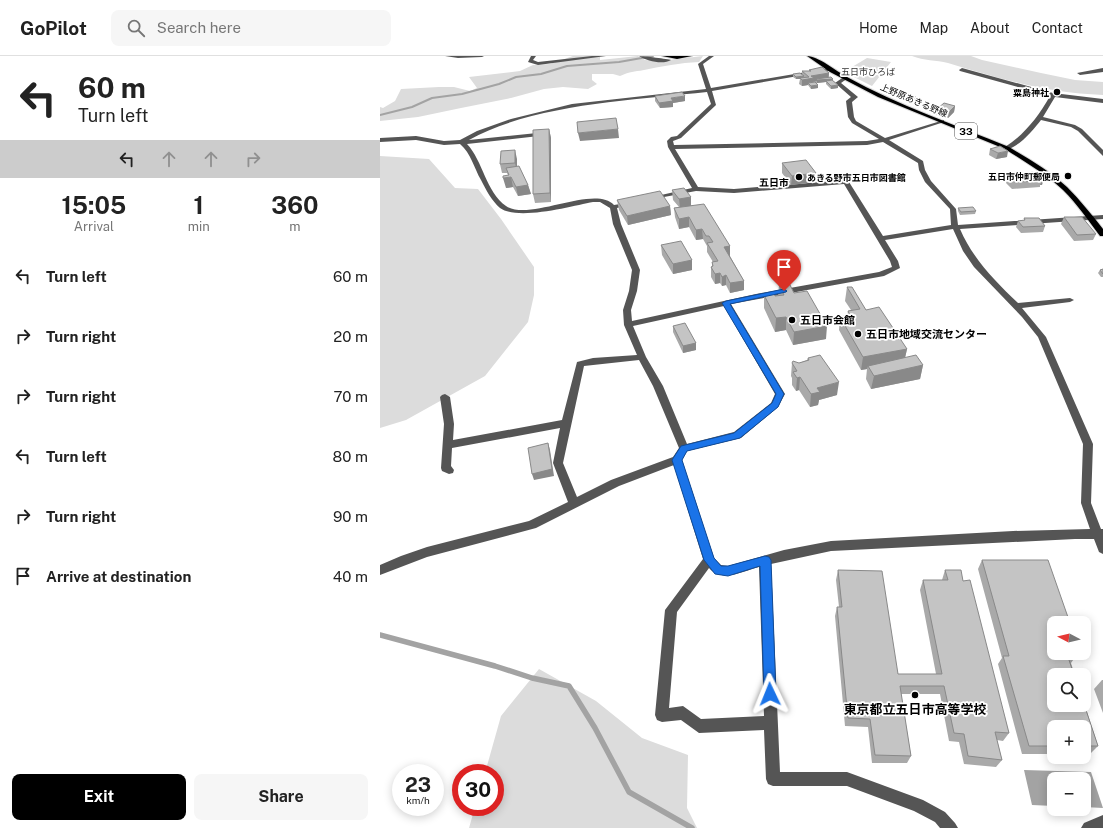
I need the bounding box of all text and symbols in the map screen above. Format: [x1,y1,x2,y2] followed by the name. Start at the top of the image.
[111,10,391,46] search box
[20,17,87,39] text: GoPilot
[125,17,147,39] icon: search
[157,19,241,36] text: Search here
[859,20,898,36] text: Home
[920,20,948,36] text: Map
[970,20,1010,36] text: About
[1032,20,1083,36] text: Contact
[841,66,895,77] park label: 五日市ひろば
[78,71,146,104] text: 60 m
[12,72,64,124] icon: left
[879,81,950,119] street label: 上野原あきる野線
[1013,87,1049,98] place label: 粟島神社
[1052,87,1062,97] marker: 粟島神社
[78,105,148,126] text: Turn left
[955,123,977,139] road number: 33
[116,148,138,170] icon: left
[158,148,180,170] icon: ahead
[200,148,222,170] icon: ahead
[242,148,264,170] icon: right
[988,171,1060,182] place label: 五日市仲町郵便局
[1063,171,1073,181] marker: 五日市仲町郵便局
[794,172,804,182] marker: あきる野市五日市図書館
[807,172,906,183] place label: あきる野市五日市図書館
[759,176,789,188] district label: 五日市
[62,191,126,219] text: 15:05
[194,191,204,219] text: 1
[271,191,318,219] text: 360
[74,219,114,234] text: Arrival
[188,219,210,234] text: min
[289,219,301,234] text: m
[767,250,801,291] pin
[773,256,795,278] icon: arrive
[12,265,34,287] icon: left
[46,268,107,285] text: Turn left
[333,268,368,285] text: 60 m
[800,314,855,326] place label: 五日市会館
[787,315,797,325] marker: 五日市会館
[12,325,34,347] icon: right
[46,328,116,345] text: Turn right
[333,328,368,345] text: 20 m
[866,328,987,340] place label: 五日市地域交流センター
[853,329,863,339] marker: 五日市地域交流センター
[12,385,34,407] icon: right
[46,388,116,405] text: Turn right
[333,388,368,405] text: 70 m
[12,445,34,467] icon: left
[46,448,107,465] text: Turn left
[333,448,368,465] text: 80 m
[12,505,34,527] icon: right
[46,508,116,525] text: Turn right
[333,508,368,525] text: 90 m
[12,565,34,587] icon: arrive
[46,568,191,585] text: Arrive at destination
[333,568,368,585] text: 40 m
[1047,616,1091,660] north arrow
[1047,616,1091,816] map controls
[1047,668,1091,712] button: search
[749,673,791,715] position arrow
[910,690,920,700] marker: 東京都立五日市高等学校
[843,702,987,717] place label: 東京都立五日市高等学校
[1047,720,1091,764] button: +
[452,764,504,816] speed limit sign: 30
[1047,772,1091,816] button: −
[405,773,431,797] text: 23
[12,774,186,820] button: Exit
[194,774,368,820] button: Share
[406,794,430,806] text: km/h

